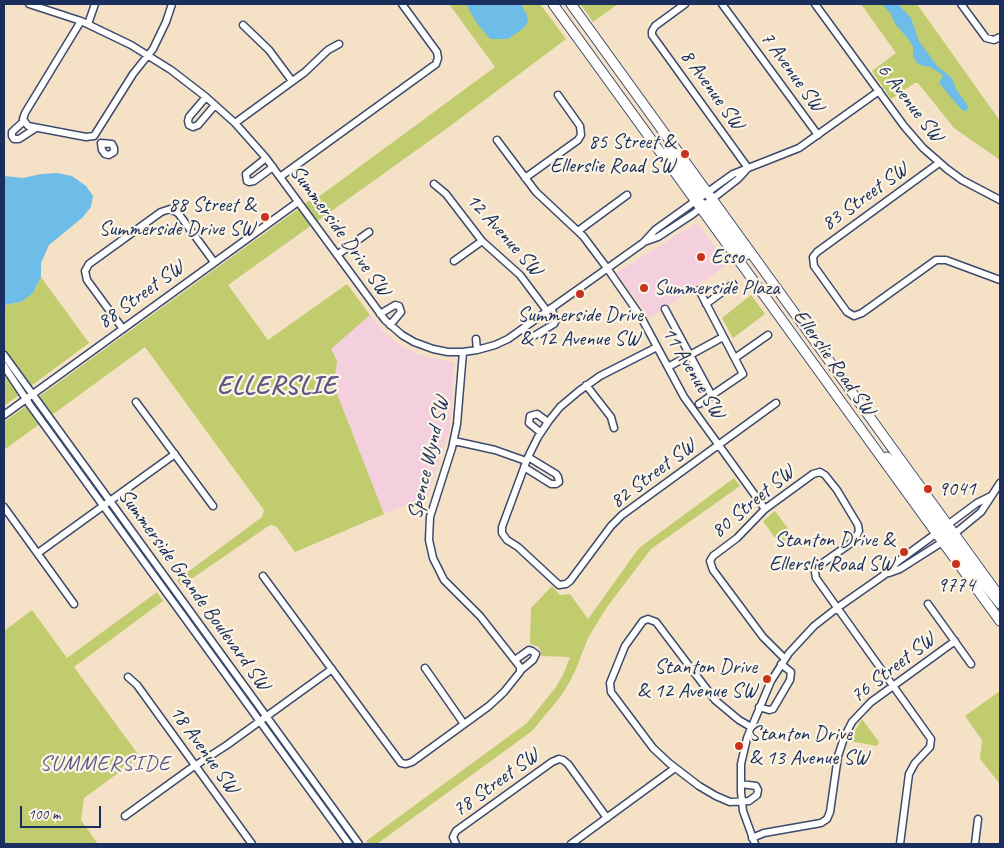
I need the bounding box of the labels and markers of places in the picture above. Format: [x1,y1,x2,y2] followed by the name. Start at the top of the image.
[550,129,675,179] place label: 85 Street & Ellerslie Road SW
[679,148,691,160] marker: 85 Street & Ellerslie Road SW
[99,192,255,242] place label: 88 Street & Summerside Drive SW
[259,211,271,223] marker: 88 Street & Summerside Drive SW
[711,244,744,270] place label: Esso
[695,251,707,263] marker: Esso
[654,275,780,301] place label: Summerside Plaza
[638,282,650,294] marker: Summerside Plaza
[574,288,586,300] marker: Summerside Drive & 12 Avenue SW
[517,302,643,352] place label: Summerside Drive & 12 Avenue SW
[938,476,976,502] place label: 9041
[922,483,934,495] marker: 9041
[769,527,894,577] place label: Stanton Drive & Ellerslie Road SW
[898,546,910,558] marker: Stanton Drive & Ellerslie Road SW
[950,558,962,570] marker: 9774
[937,572,975,598] place label: 9774
[637,654,757,704] place label: Stanton Drive & 12 Avenue SW
[761,673,773,685] marker: Stanton Drive & 12 Avenue SW
[749,721,869,771] place label: Stanton Drive & 13 Avenue SW
[733,740,745,752] marker: Stanton Drive & 13 Avenue SW

